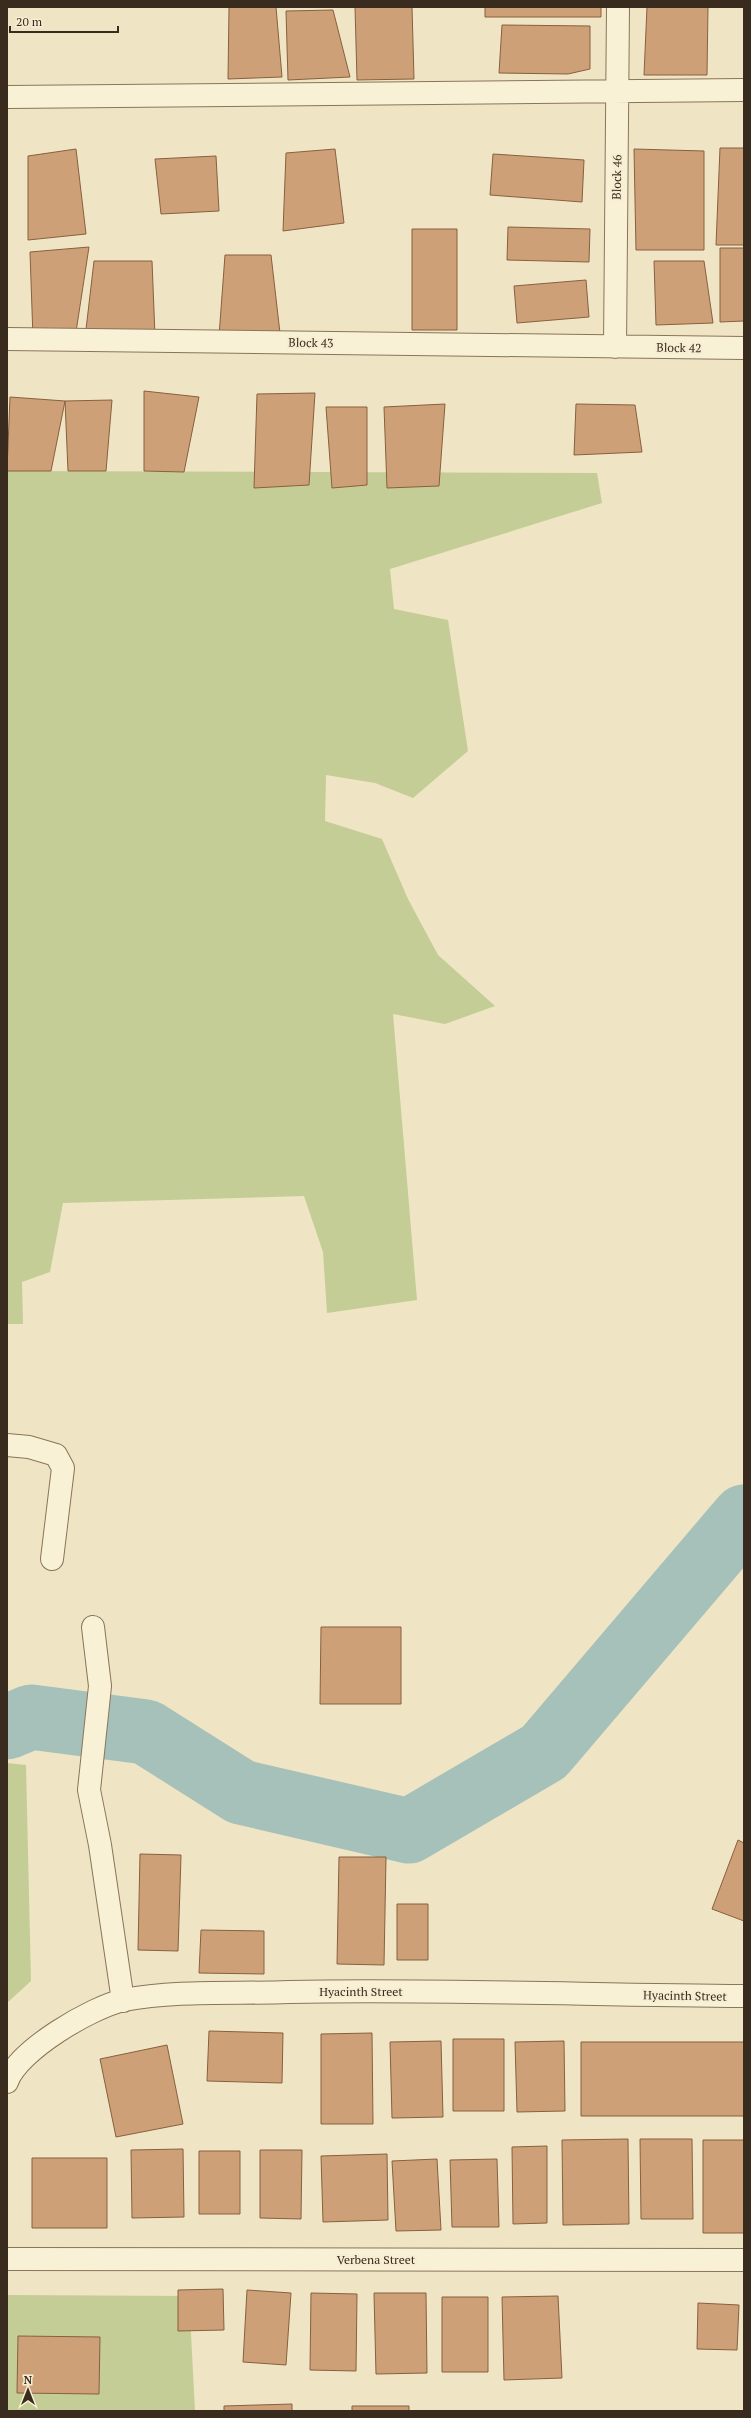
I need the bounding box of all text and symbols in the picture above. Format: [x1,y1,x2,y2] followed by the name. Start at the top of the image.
[10,8,118,34] scale bar
[16,14,43,29] text: 20 m
[609,154,624,200] street label: Block 46
[288,335,334,350] street label: Block 43
[656,340,702,355] street label: Block 42
[319,1984,403,1999] street label: Hyacinth Street
[643,1987,727,2004] street label: Hyacinth Street
[337,2252,416,2267] street label: Verbena Street
[8,2370,48,2410] north arrow
[24,2373,33,2387] text: N

